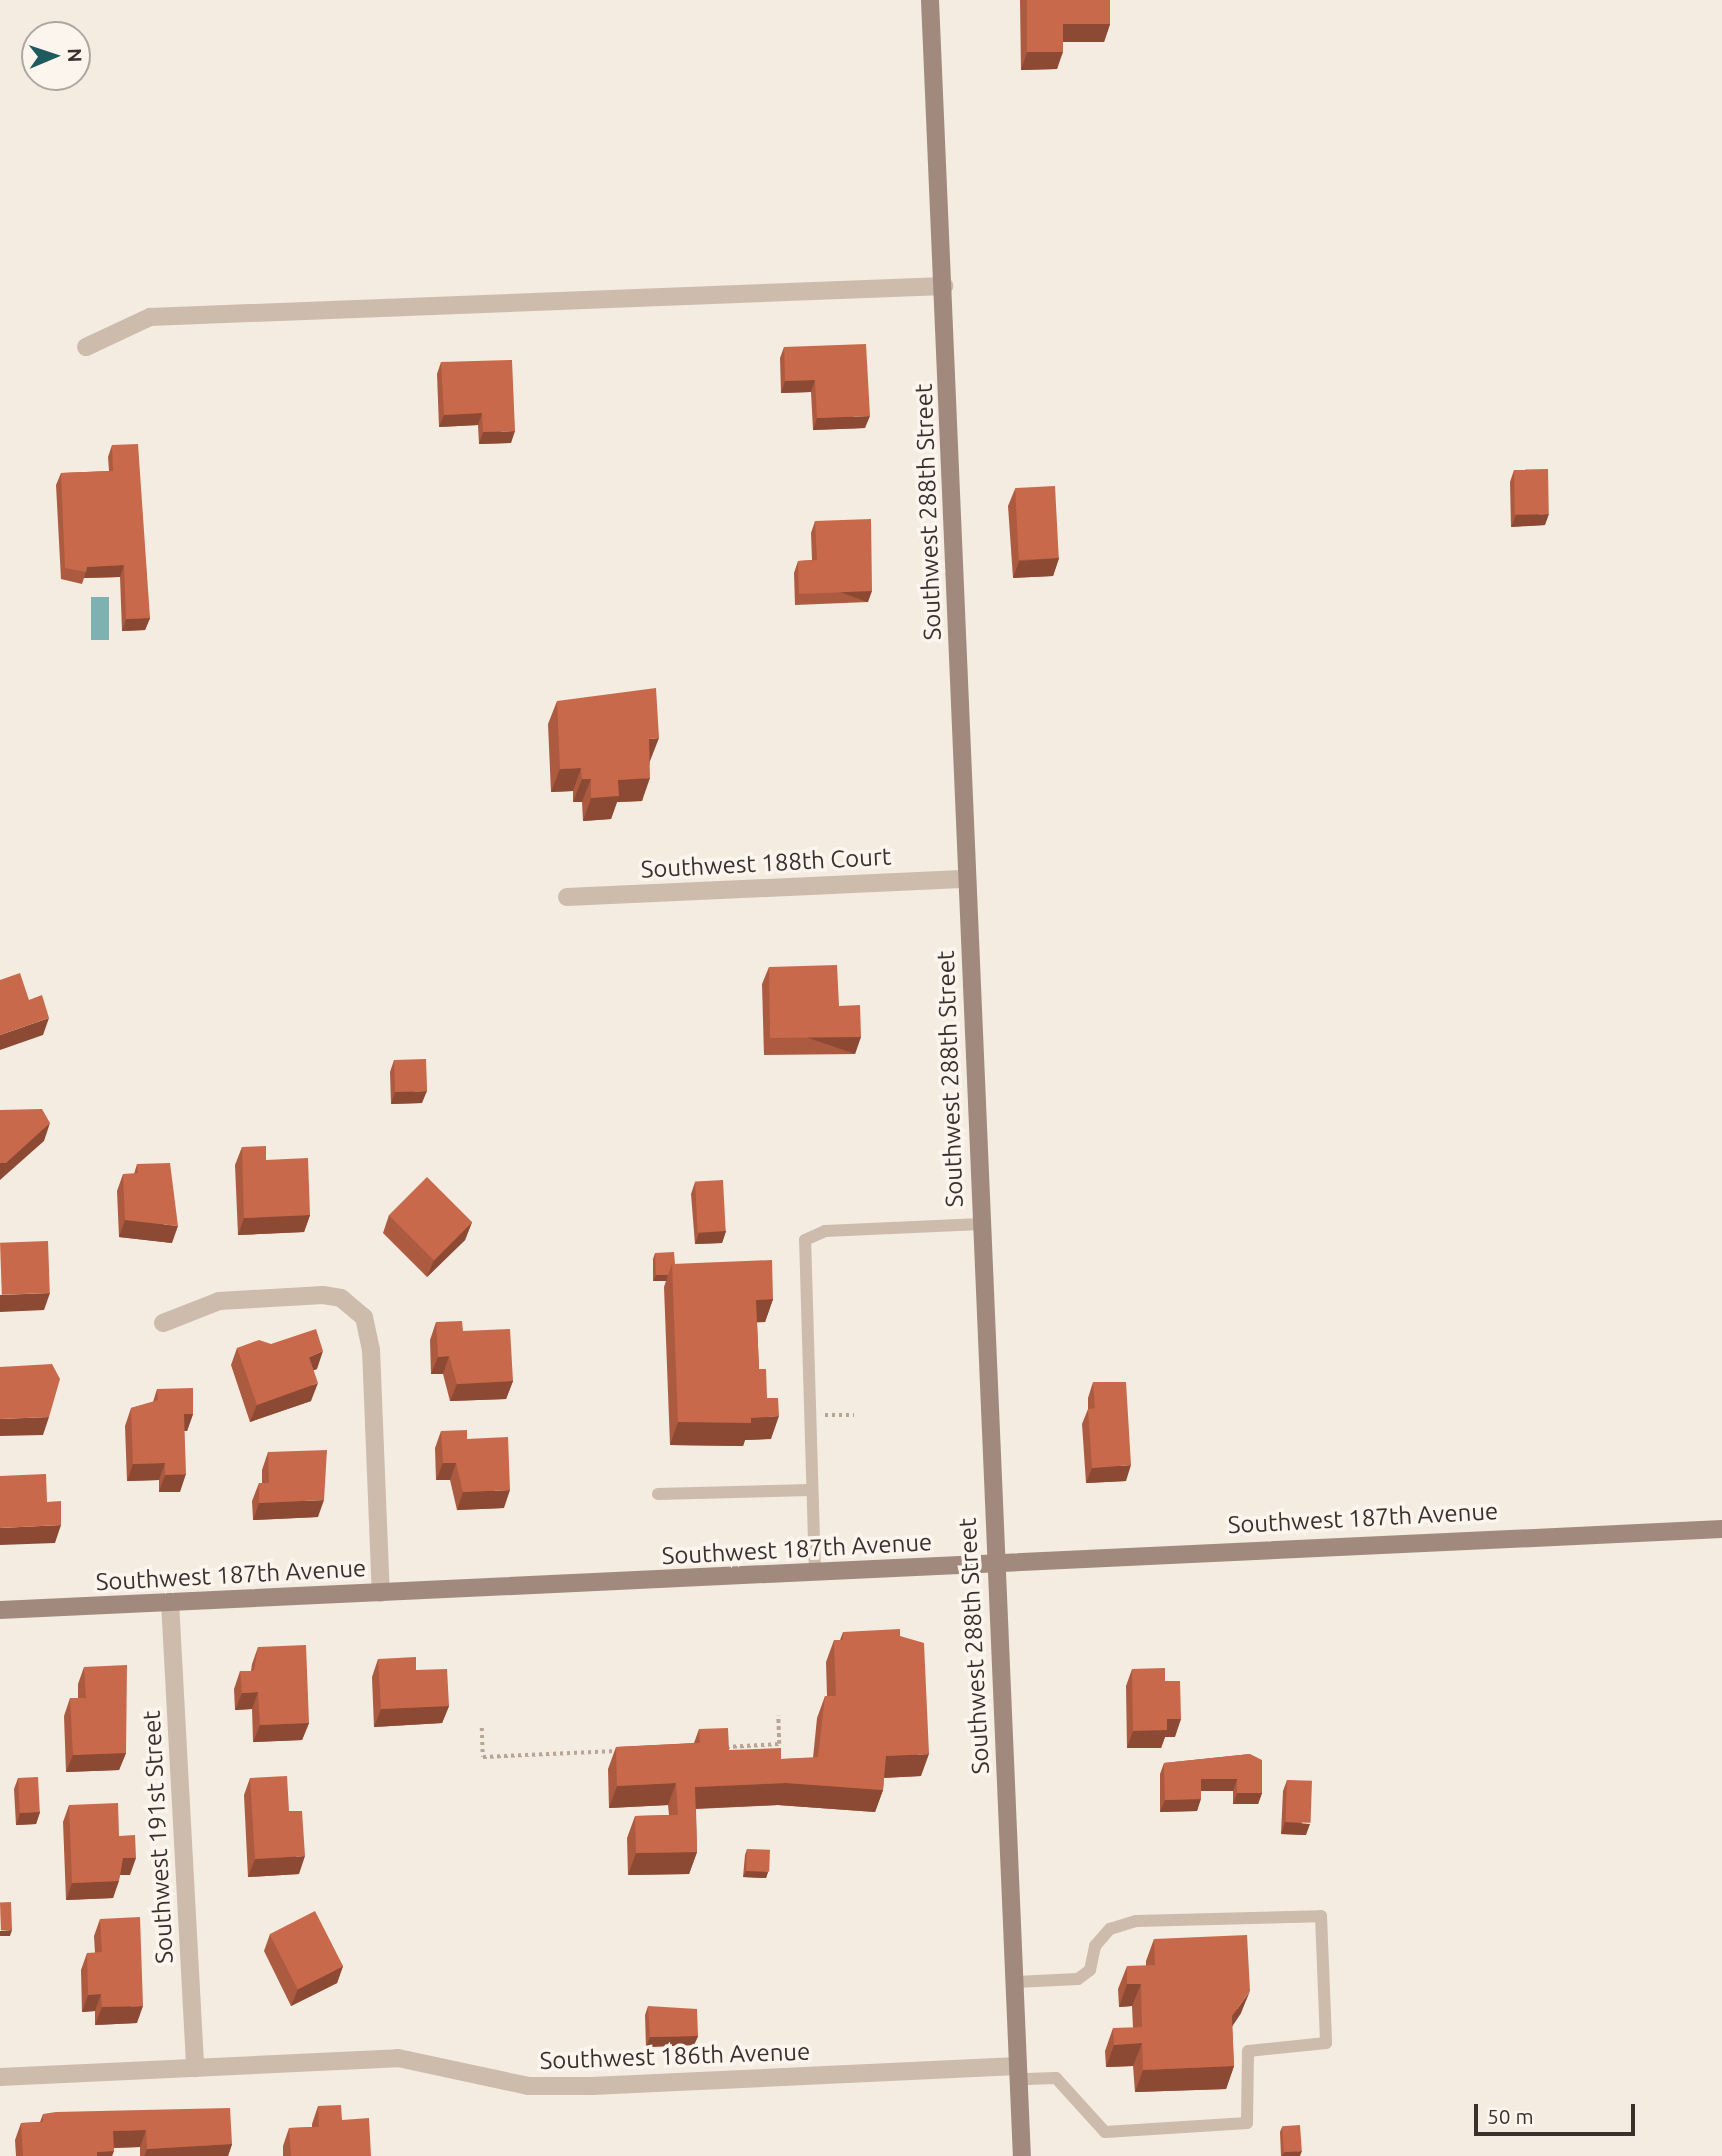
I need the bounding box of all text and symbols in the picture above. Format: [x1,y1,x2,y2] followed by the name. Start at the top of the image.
[21,21,91,91] north arrow
[64,48,86,63] text: N
[909,383,947,641] street label: Southwest 288th Street
[640,842,892,884] street label: Southwest 188th Court
[931,950,969,1208] street label: Southwest 288th Street
[1227,1497,1499,1539] street label: Southwest 187th Avenue
[953,1517,995,1775] street label: Southwest 288th Street
[661,1528,933,1570] street label: Southwest 187th Avenue
[95,1554,367,1596] street label: Southwest 187th Avenue
[137,1710,179,1964] street label: Southwest 191st Street
[539,2037,811,2075] street label: Southwest 186th Avenue
[1477,2090,1638,2134] scale bar
[1487,2104,1534,2128] text: 50 m

